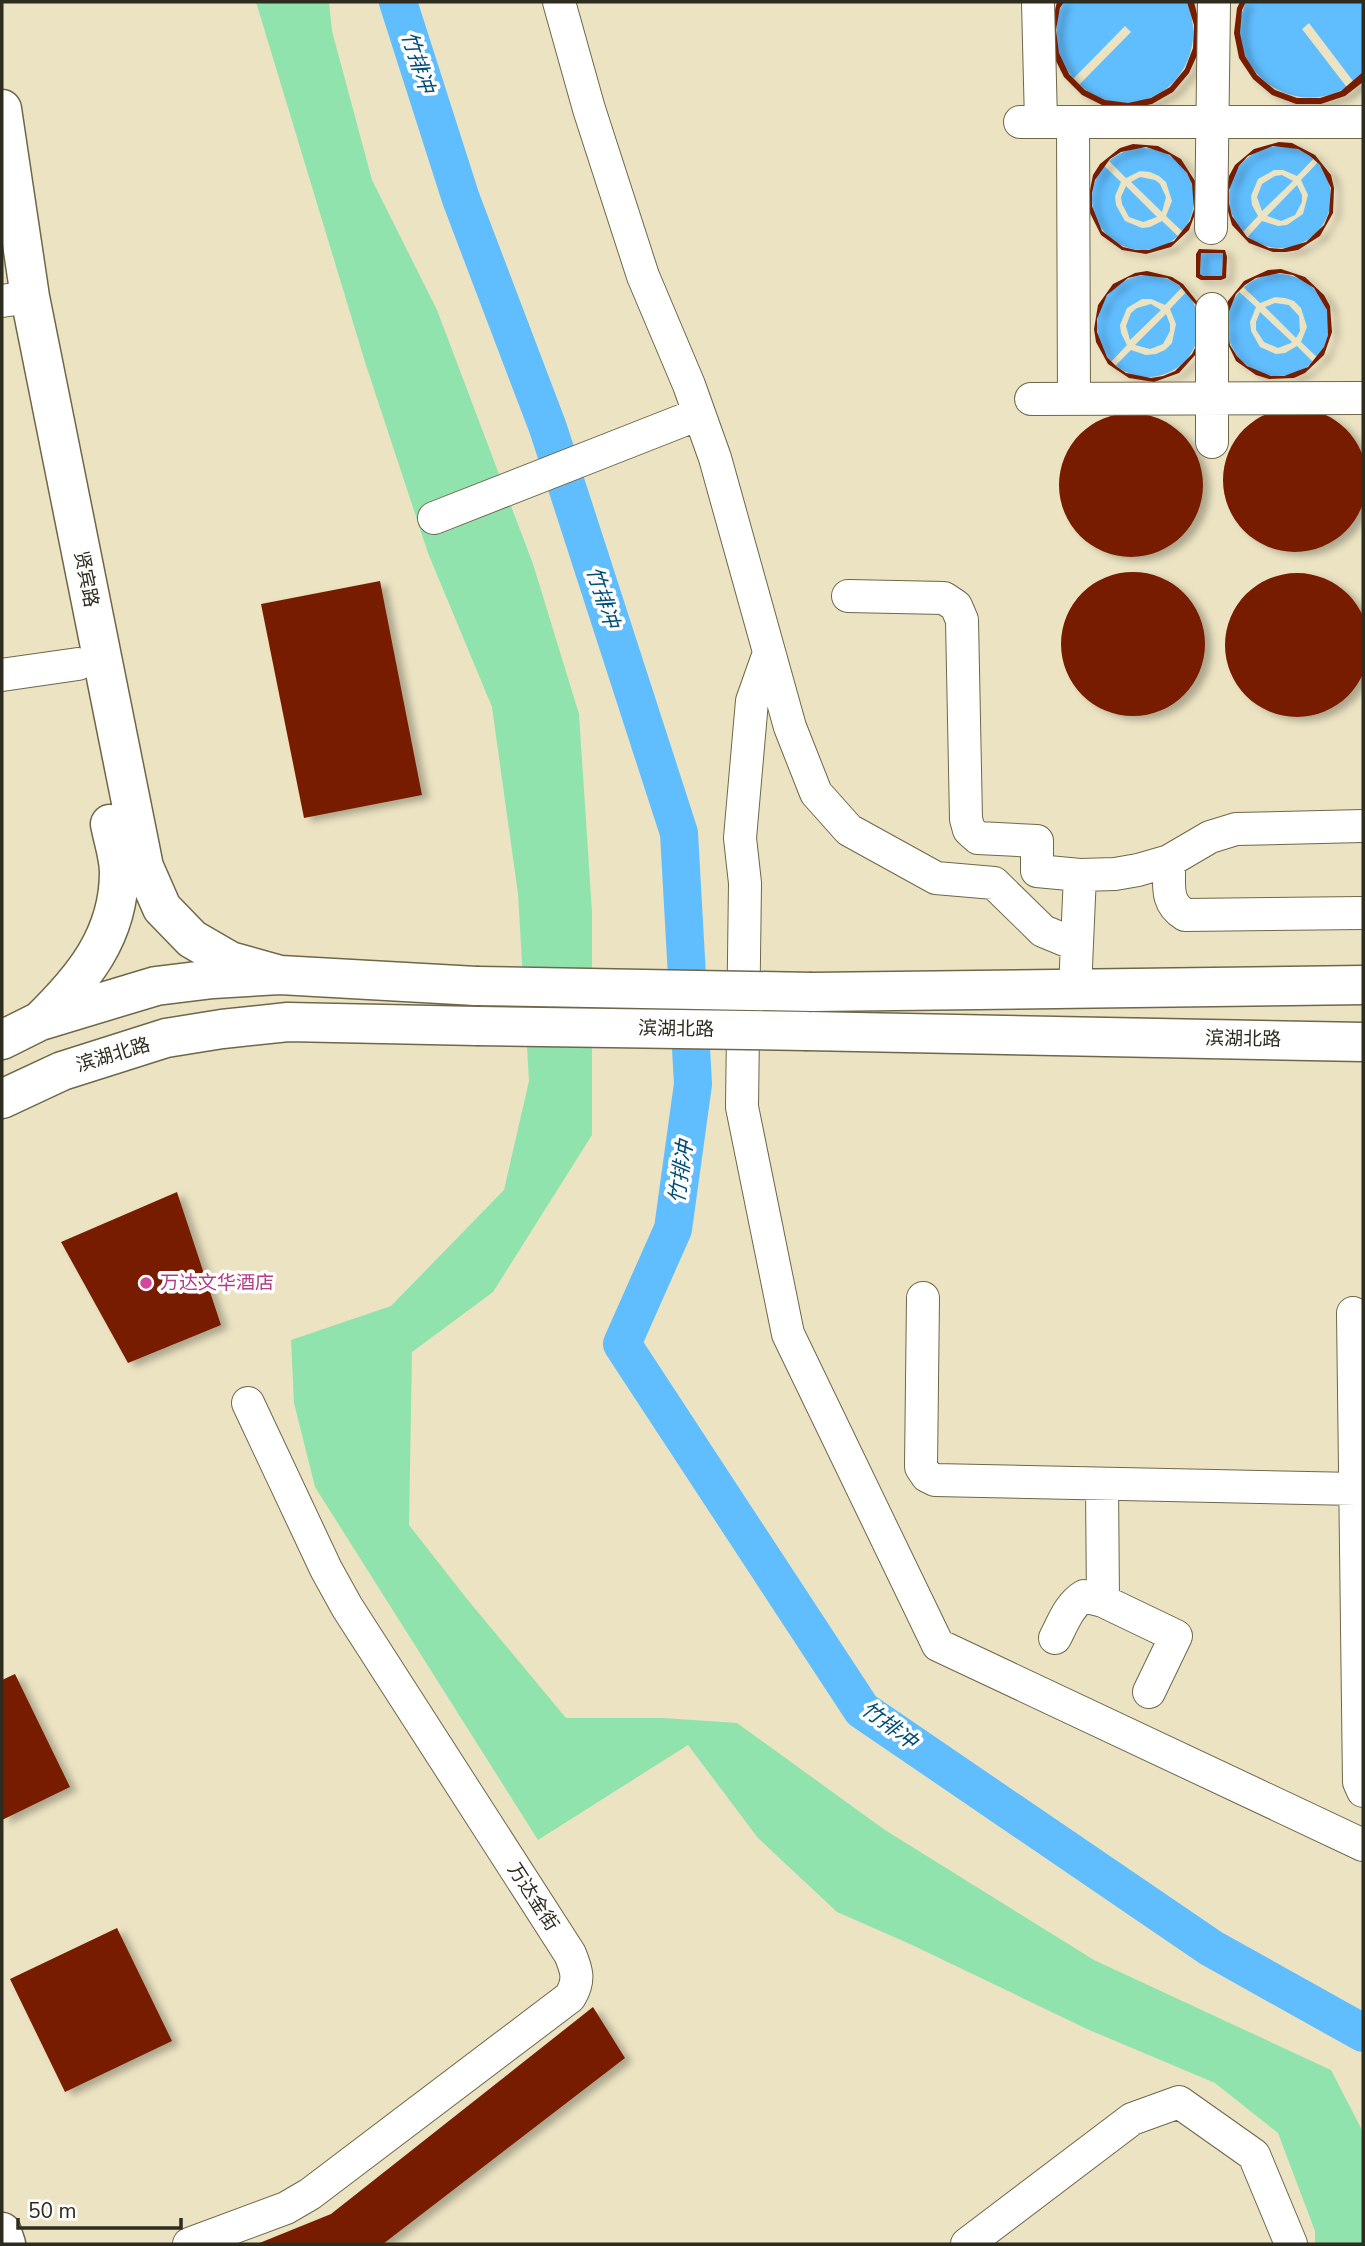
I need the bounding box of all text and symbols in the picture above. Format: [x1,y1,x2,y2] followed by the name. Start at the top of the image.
[395,28,442,98] water label: 竹排冲
[68,549,104,609] street label: 贤宾路
[580,563,627,633] water label: 竹排冲
[638,1015,714,1043] street label: 滨湖北路
[1205,1025,1281,1053] street label: 滨湖北路
[73,1031,153,1079] street label: 滨湖北路
[663,1137,700,1205] water label: 竹排冲
[160,1270,274,1296] place label: 万达文华酒店
[138,1275,154,1291] marker: 万达文华酒店
[855,1695,924,1756] water label: 竹排冲
[501,1858,565,1936] street label: 万达金街
[18,2186,180,2230] scale bar
[28,2197,77,2225] text: 50 m

